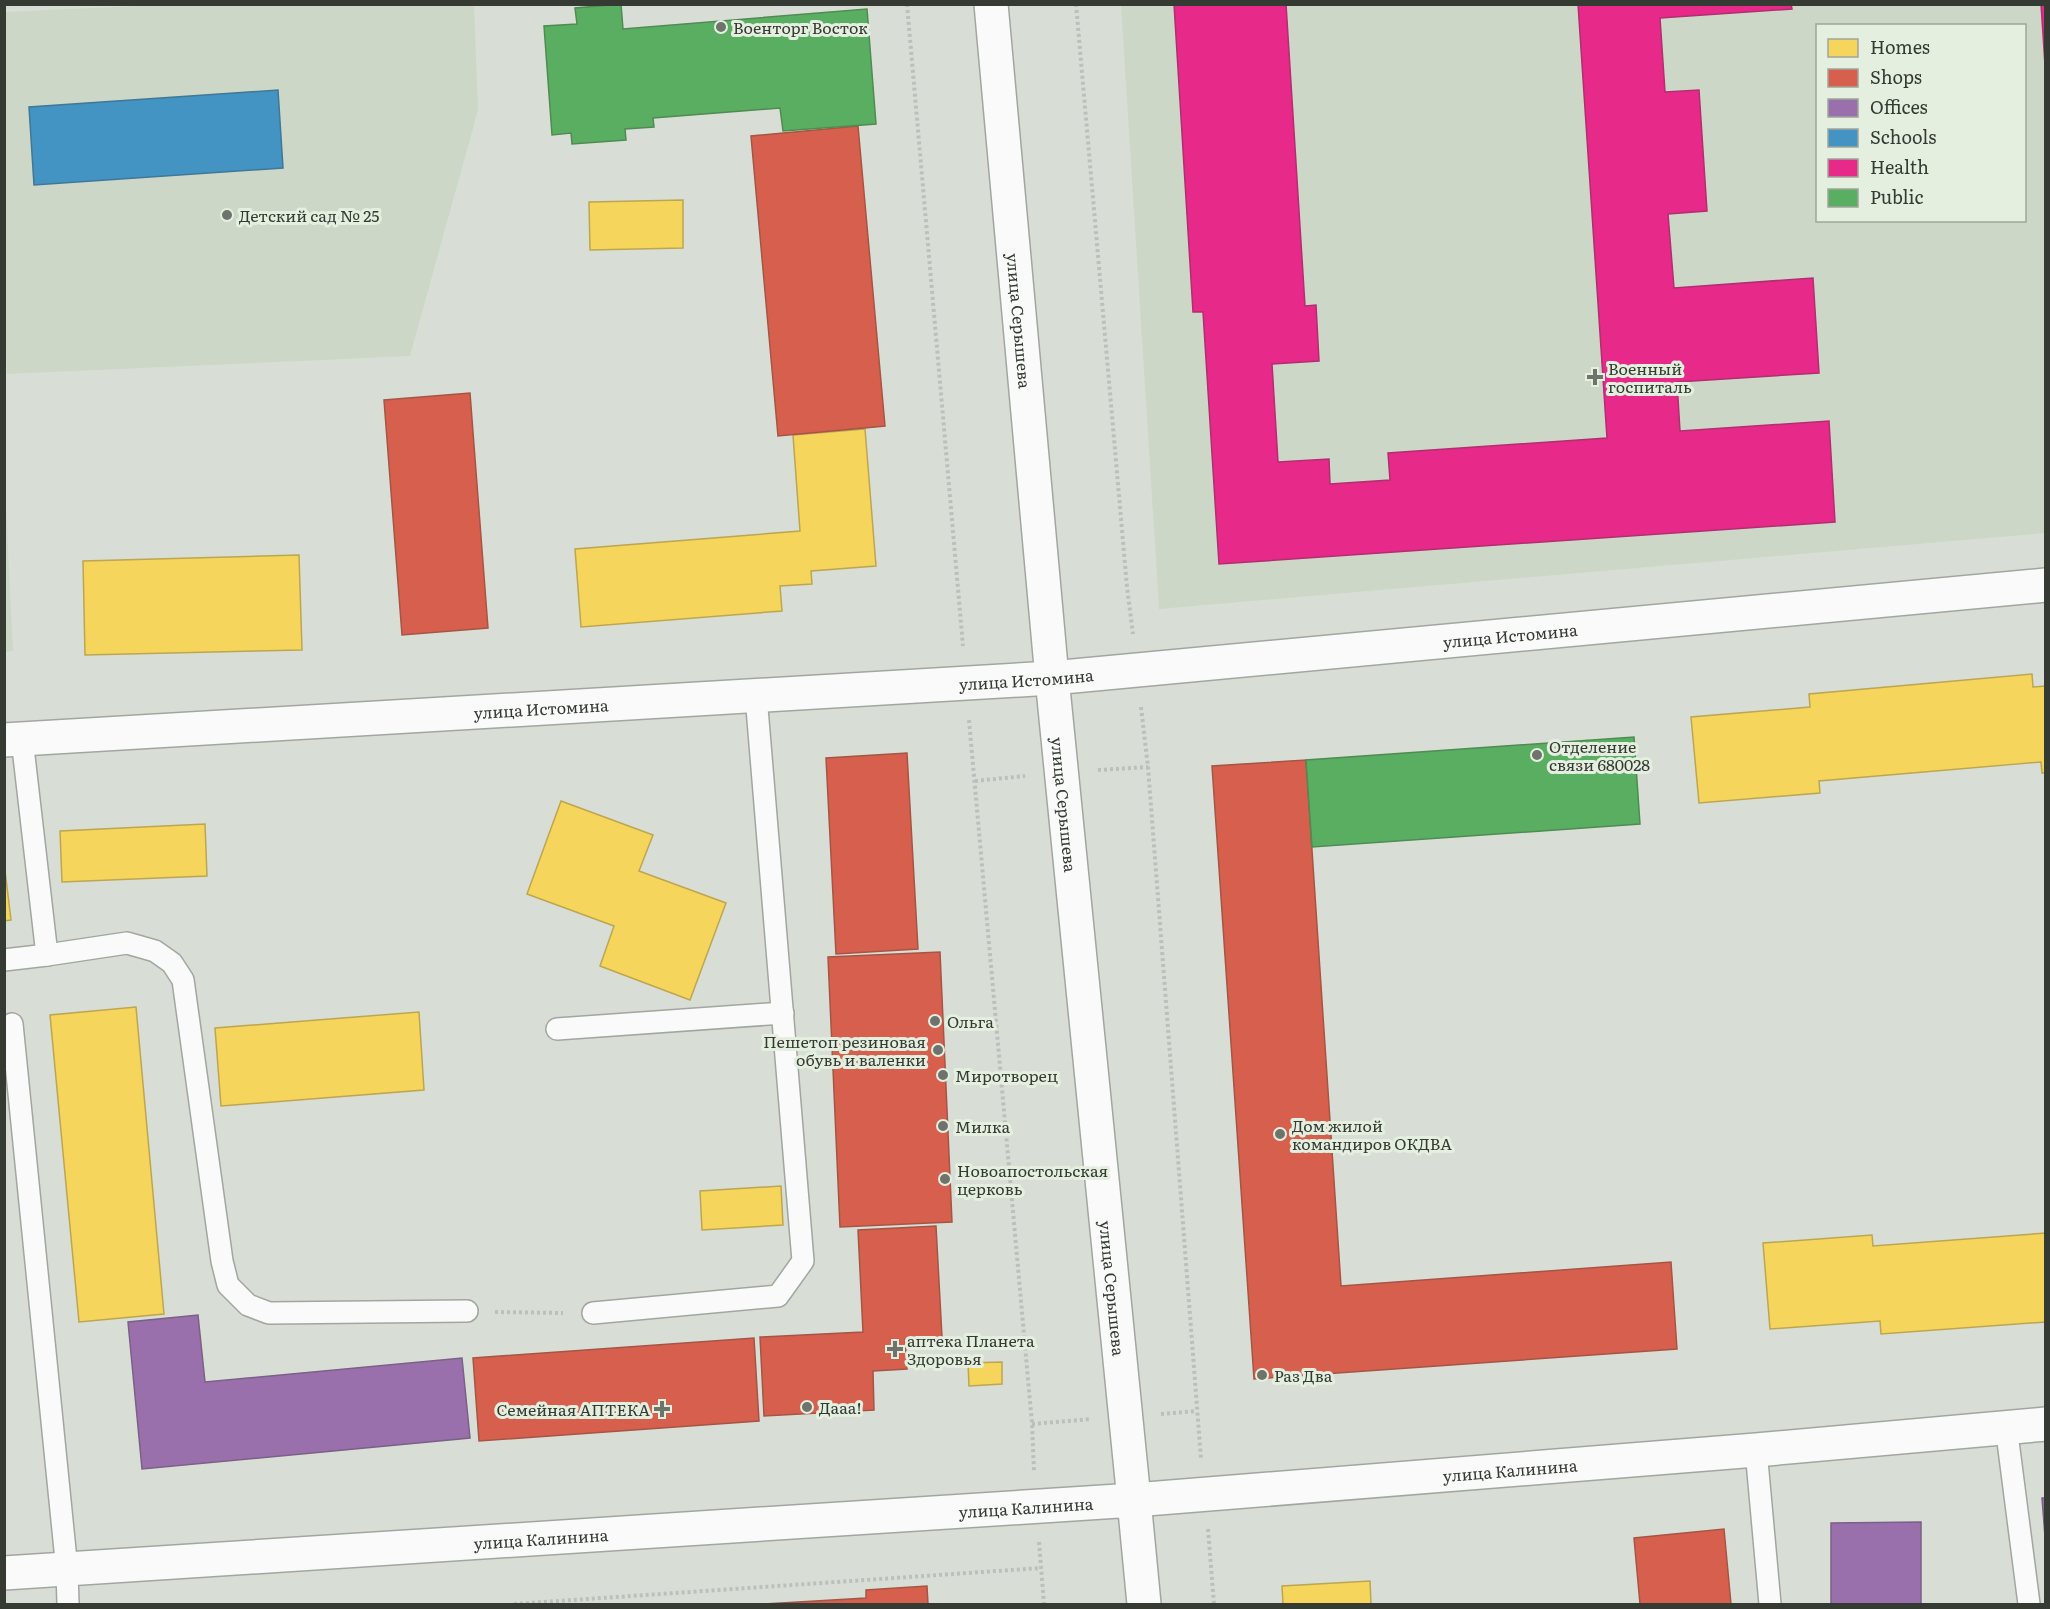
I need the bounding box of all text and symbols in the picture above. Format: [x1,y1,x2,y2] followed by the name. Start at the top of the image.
[733,15,868,39] place label: Военторг Восток
[714,20,728,34] marker: Военторг Восток
[1816,24,2026,222] legend
[1870,33,1930,60] text: Homes
[1870,63,1922,90] text: Shops
[1870,93,1928,120] text: Offices
[1870,123,1936,150] text: Schools
[1870,153,1929,180] text: Health
[1870,183,1924,210] text: Public
[239,203,379,227] place label: Детский сад № 25
[220,208,234,222] marker: Детский сад № 25
[1002,252,1038,390] street label: улица Серышева
[1608,356,1692,398] place label: Военный госпиталь
[1586,368,1604,386] marker: Военный госпиталь
[1442,617,1579,653] street label: улица Истомина
[958,662,1095,695] street label: улица Истомина
[473,692,610,724] street label: улица Истомина
[1549,734,1650,776] place label: Отделение связи 680028
[1046,736,1083,874] street label: улица Серышева
[1530,748,1544,762] marker: Отделение связи 680028
[947,1009,994,1033] place label: Ольга
[928,1014,942,1028] marker: Ольга
[763,1029,926,1071] place label: Пешетоп резиновая обувь и валенки
[931,1043,945,1057] marker: Пешетоп резиновая обувь и валенки
[955,1063,1058,1087] place label: Миротворец
[936,1068,950,1082] marker: Миротворец
[1292,1113,1452,1155] place label: Дом жилой командиров ОКДВА
[955,1114,1011,1138] place label: Милка
[936,1119,950,1133] marker: Милка
[1273,1127,1287,1141] marker: Дом жилой командиров ОКДВА
[957,1158,1108,1200] place label: Новоапостольская церковь
[938,1172,952,1186] marker: Новоапостольская церковь
[1094,1219,1132,1357] street label: улица Серышева
[907,1328,1035,1370] place label: аптека Планета Здоровья
[888,1342,902,1356] marker: аптека Планета Здоровья
[1274,1363,1333,1387] place label: Раз Два
[1255,1368,1269,1382] marker: Раз Два
[819,1395,862,1419] place label: Дааа!
[496,1397,650,1421] place label: Семейная АПТЕКА
[800,1400,814,1414] marker: Дааа!
[655,1402,669,1416] marker: Семейная АПТЕКА
[1442,1452,1579,1487] street label: улица Калинина
[958,1491,1094,1523] street label: улица Калинина
[473,1522,609,1555] street label: улица Калинина

